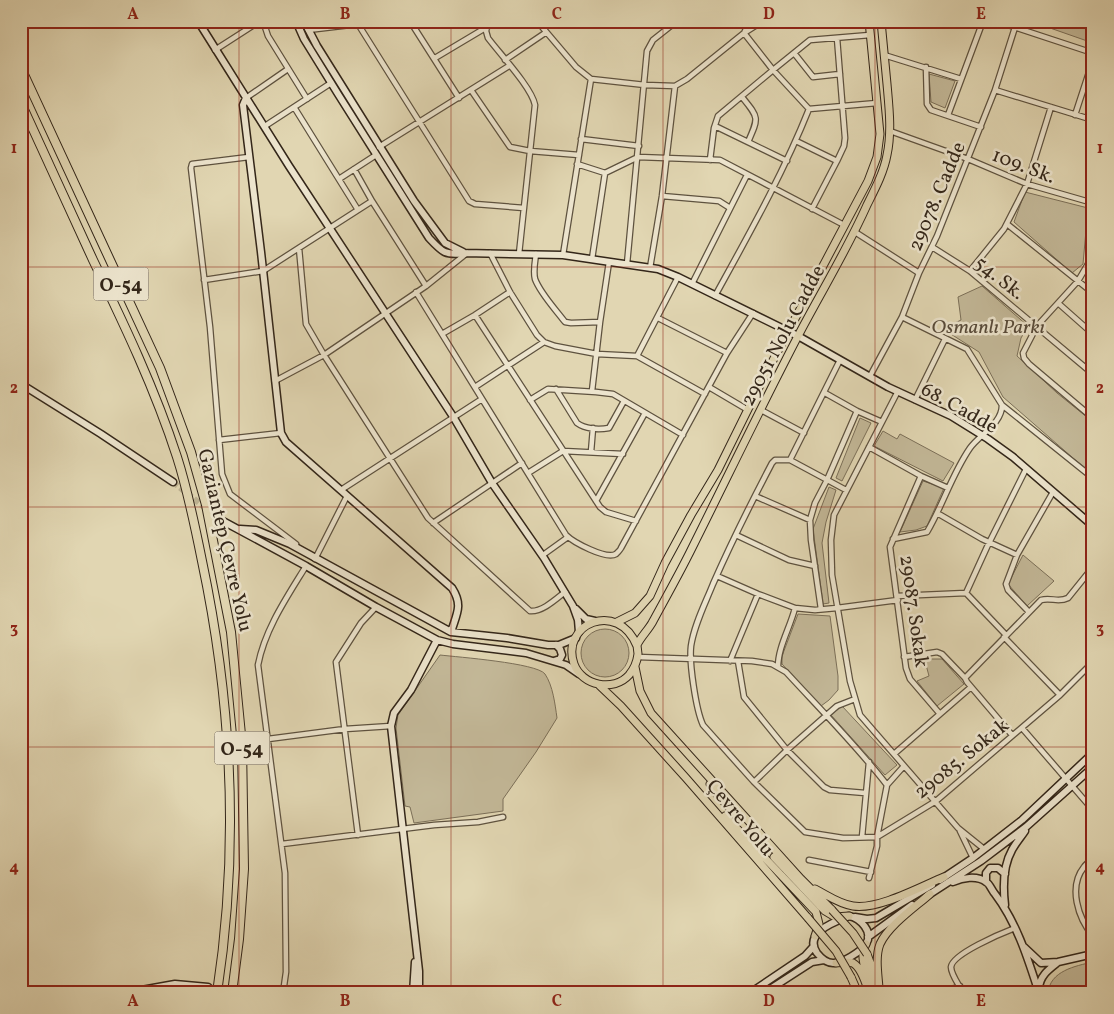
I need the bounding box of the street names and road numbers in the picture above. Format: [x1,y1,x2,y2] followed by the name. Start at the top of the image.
[902,138,973,256] street label: 29078. Cadde
[988,142,1059,192] street label: 109. Sk.
[968,250,1030,307] street label: 54. Sk.
[735,260,833,411] street label: 29051 Nolu Cadde
[94,268,148,300] road number: O-54
[915,376,1003,441] street label: 68. Cadde
[189,446,259,635] street label: Gaziantep Çevre Yolu
[891,553,935,669] street label: 29087. Sokak
[909,712,1016,807] street label: 29085. Sokak
[214,731,270,764] road number: O-54
[699,774,780,863] street label: Çevre Yolu

